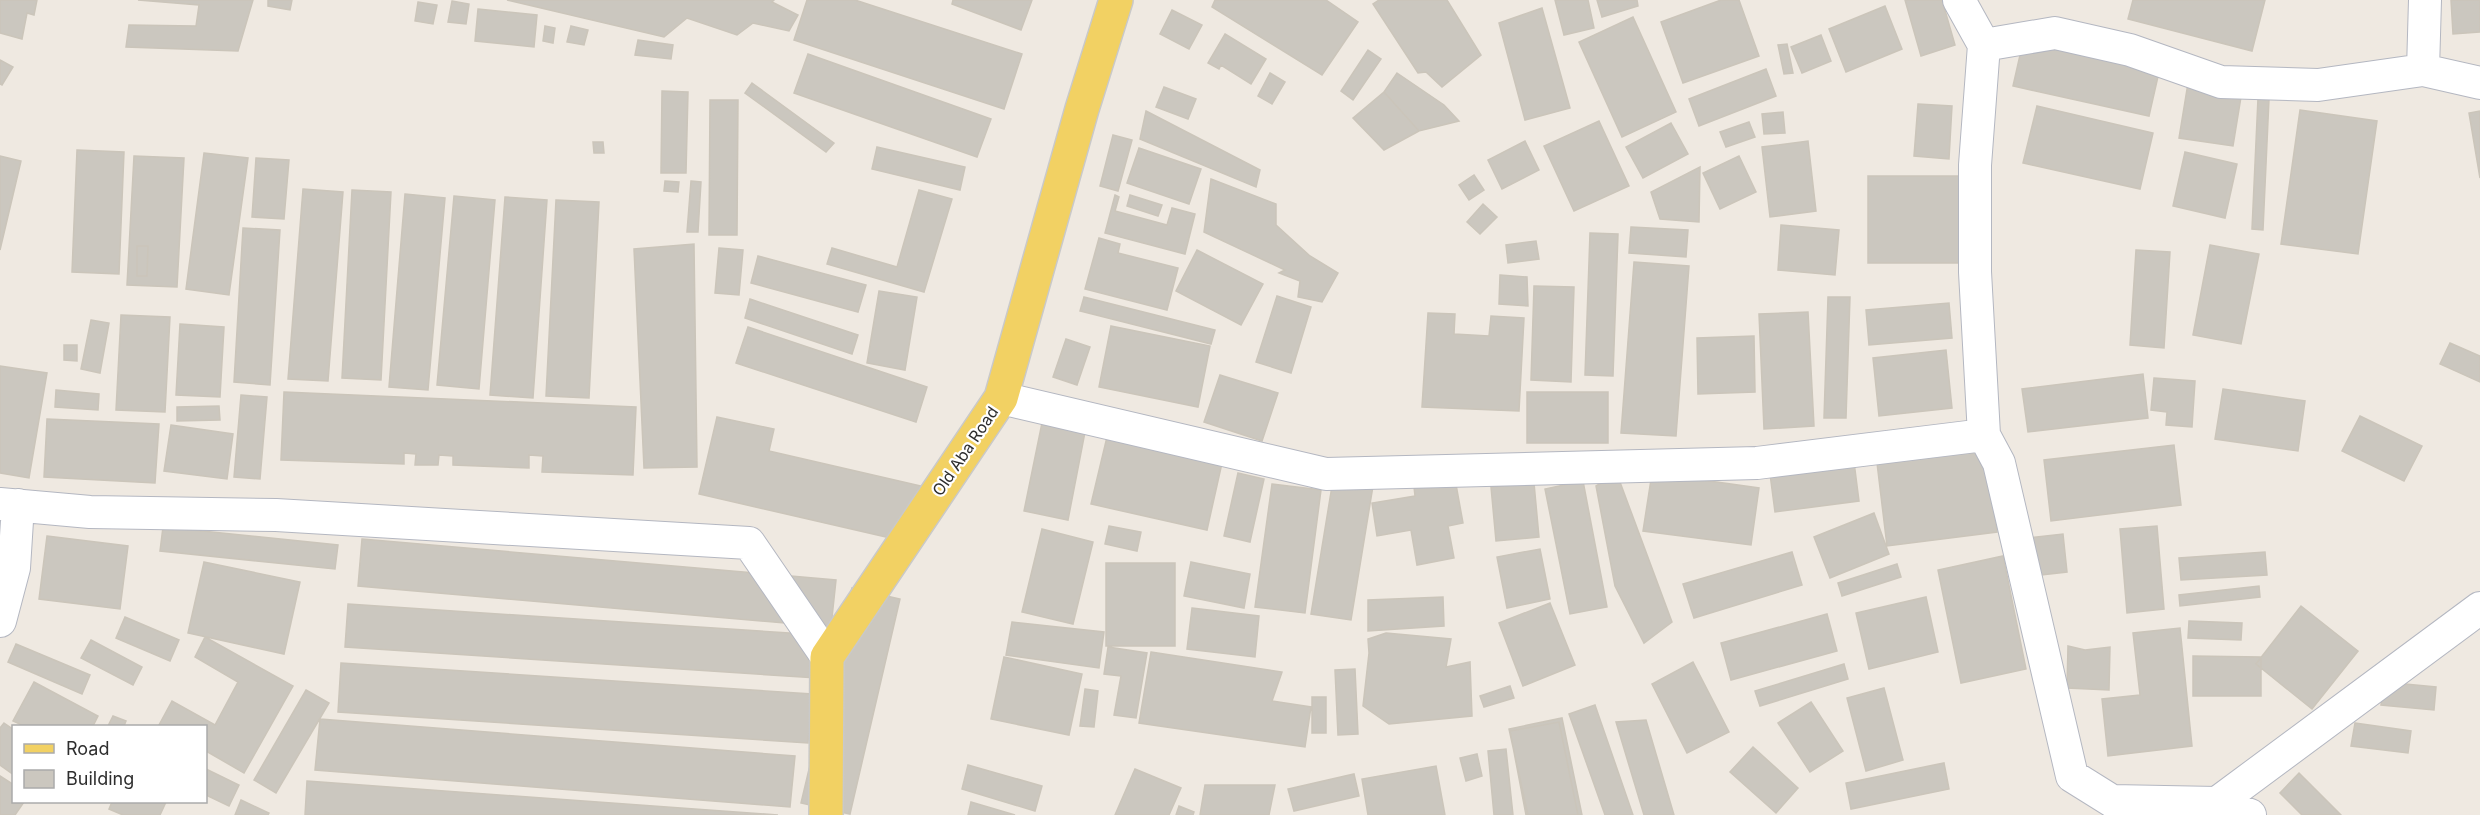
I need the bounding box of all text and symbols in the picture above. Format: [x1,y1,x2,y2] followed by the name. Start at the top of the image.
[928,403,1002,499] street label: Old Aba Road
[12,725,207,803] legend
[66,738,109,759] text: Road
[66,768,134,789] text: Building

